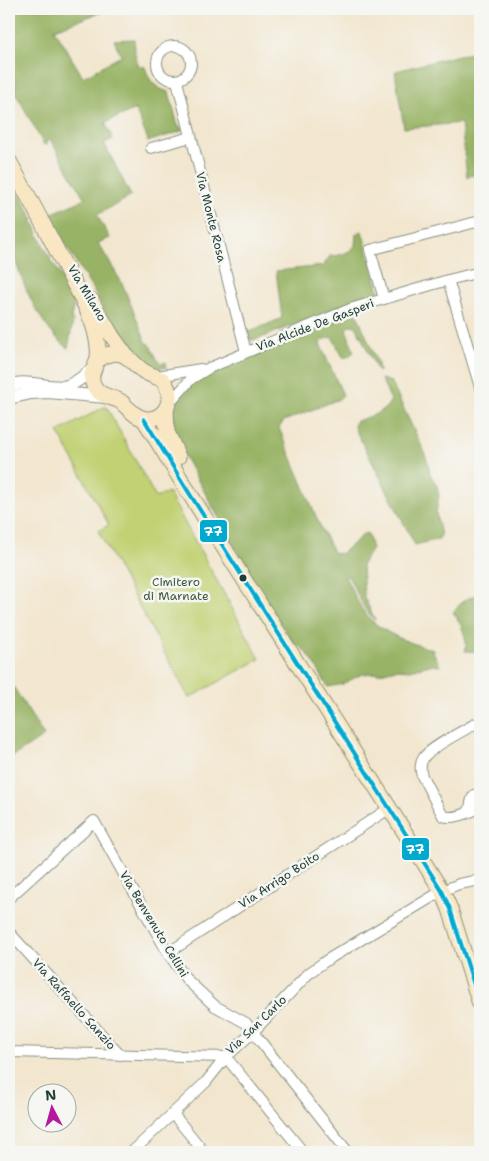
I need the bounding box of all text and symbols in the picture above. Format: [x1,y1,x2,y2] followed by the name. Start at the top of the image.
[192,170,230,265] street label: Via Monte Rosa
[64,262,110,324] street label: Via Milano
[254,295,376,355] street label: Via Alcide De Gasperi
[199,519,228,543] line badge: 77
[203,522,223,540] text: 77
[238,573,248,583] unlabelled marker
[143,574,209,604] park label: Cimitero di Marnate
[401,837,430,861] line badge: 77
[405,840,425,858] text: 77
[235,848,323,912] street label: Via Arrigo Boito
[116,868,192,980] street label: Via Benvenuto Cellini
[29,955,119,1053] street label: Via Raffaello Sanzio
[222,992,290,1058] street label: Via San Carlo
[28,1084,78,1134] north arrow
[44,1086,57,1105] text: N

